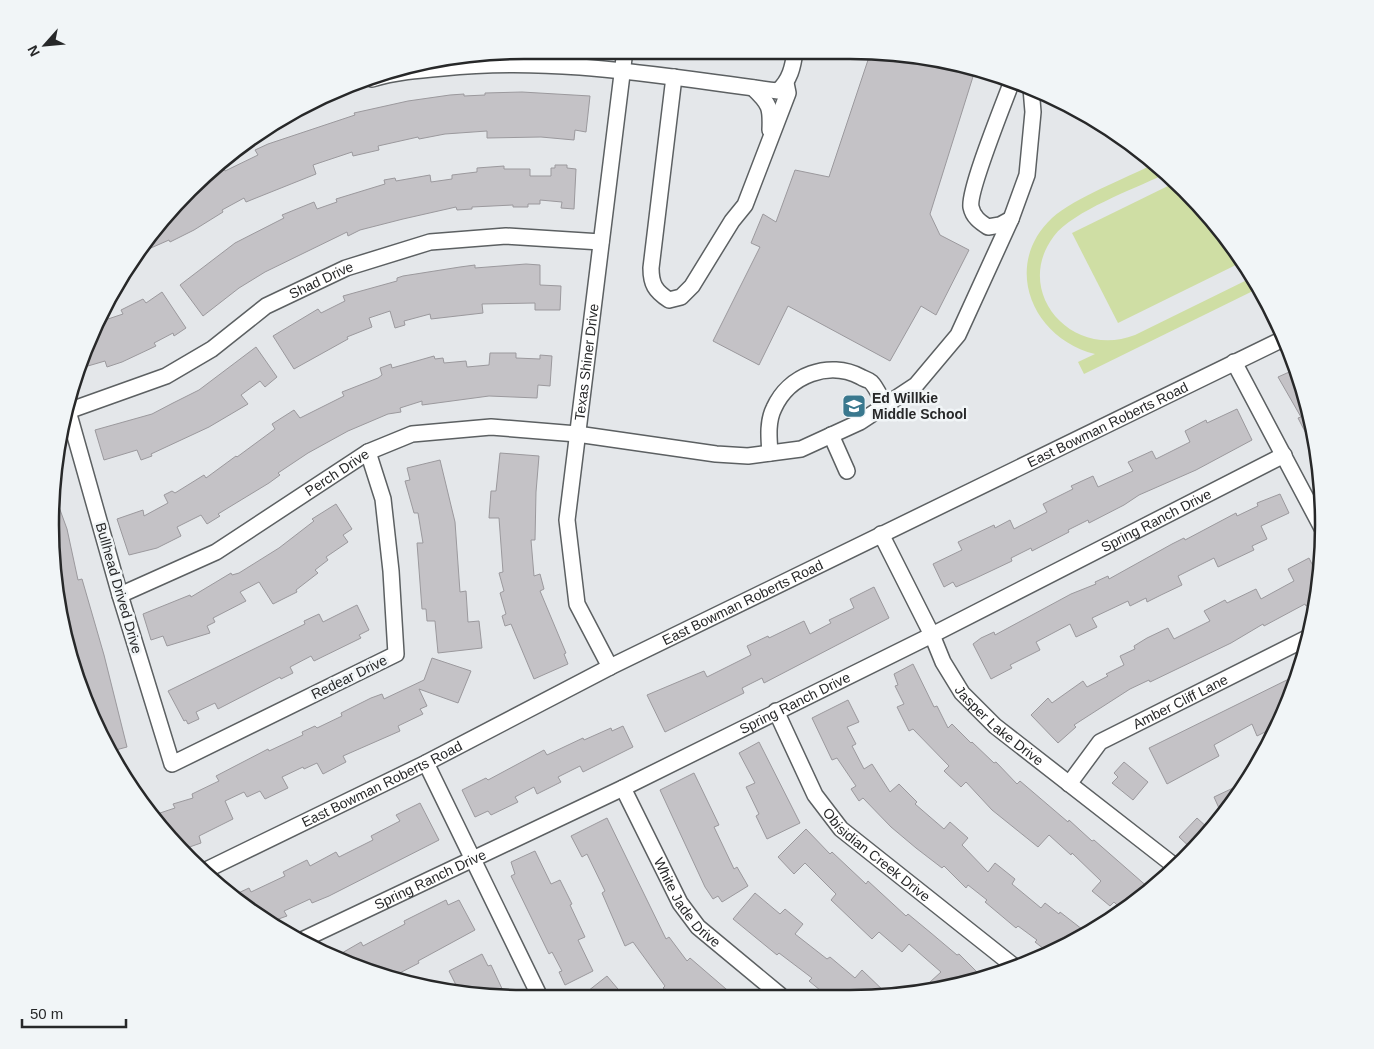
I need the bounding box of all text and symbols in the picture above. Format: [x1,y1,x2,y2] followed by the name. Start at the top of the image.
[20,20,70,70] north arrow
[24,43,43,59] text: N
[286,258,355,302] street label: Shad Drive
[571,302,602,421] street label: Texas Shiner Drive
[1025,379,1191,470] street label: East Bowman Roberts Road
[872,390,967,422] place label: Ed Willkie Middle School
[841,393,867,419] school or university icon: Ed Willkie Middle School
[302,445,372,499] street label: Perch Drive
[1098,485,1214,555] street label: Spring Ranch Drive
[93,521,145,655] street label: Bullhead Drived Drive
[660,556,826,648] street label: East Bowman Roberts Road
[308,652,390,702] street label: Redear Drive
[737,669,853,737] street label: Spring Ranch Drive
[1130,671,1231,732] street label: Amber Cliff Lane
[951,683,1047,769] street label: Jasper Lake Drive
[299,738,465,830] street label: East Bowman Roberts Road
[820,805,934,905] street label: Obisidian Creek Drive
[372,846,489,913] street label: Spring Ranch Drive
[651,855,724,951] street label: White Jade Drive
[22,996,126,1028] scale bar
[30,1005,63,1022] text: 50 m

